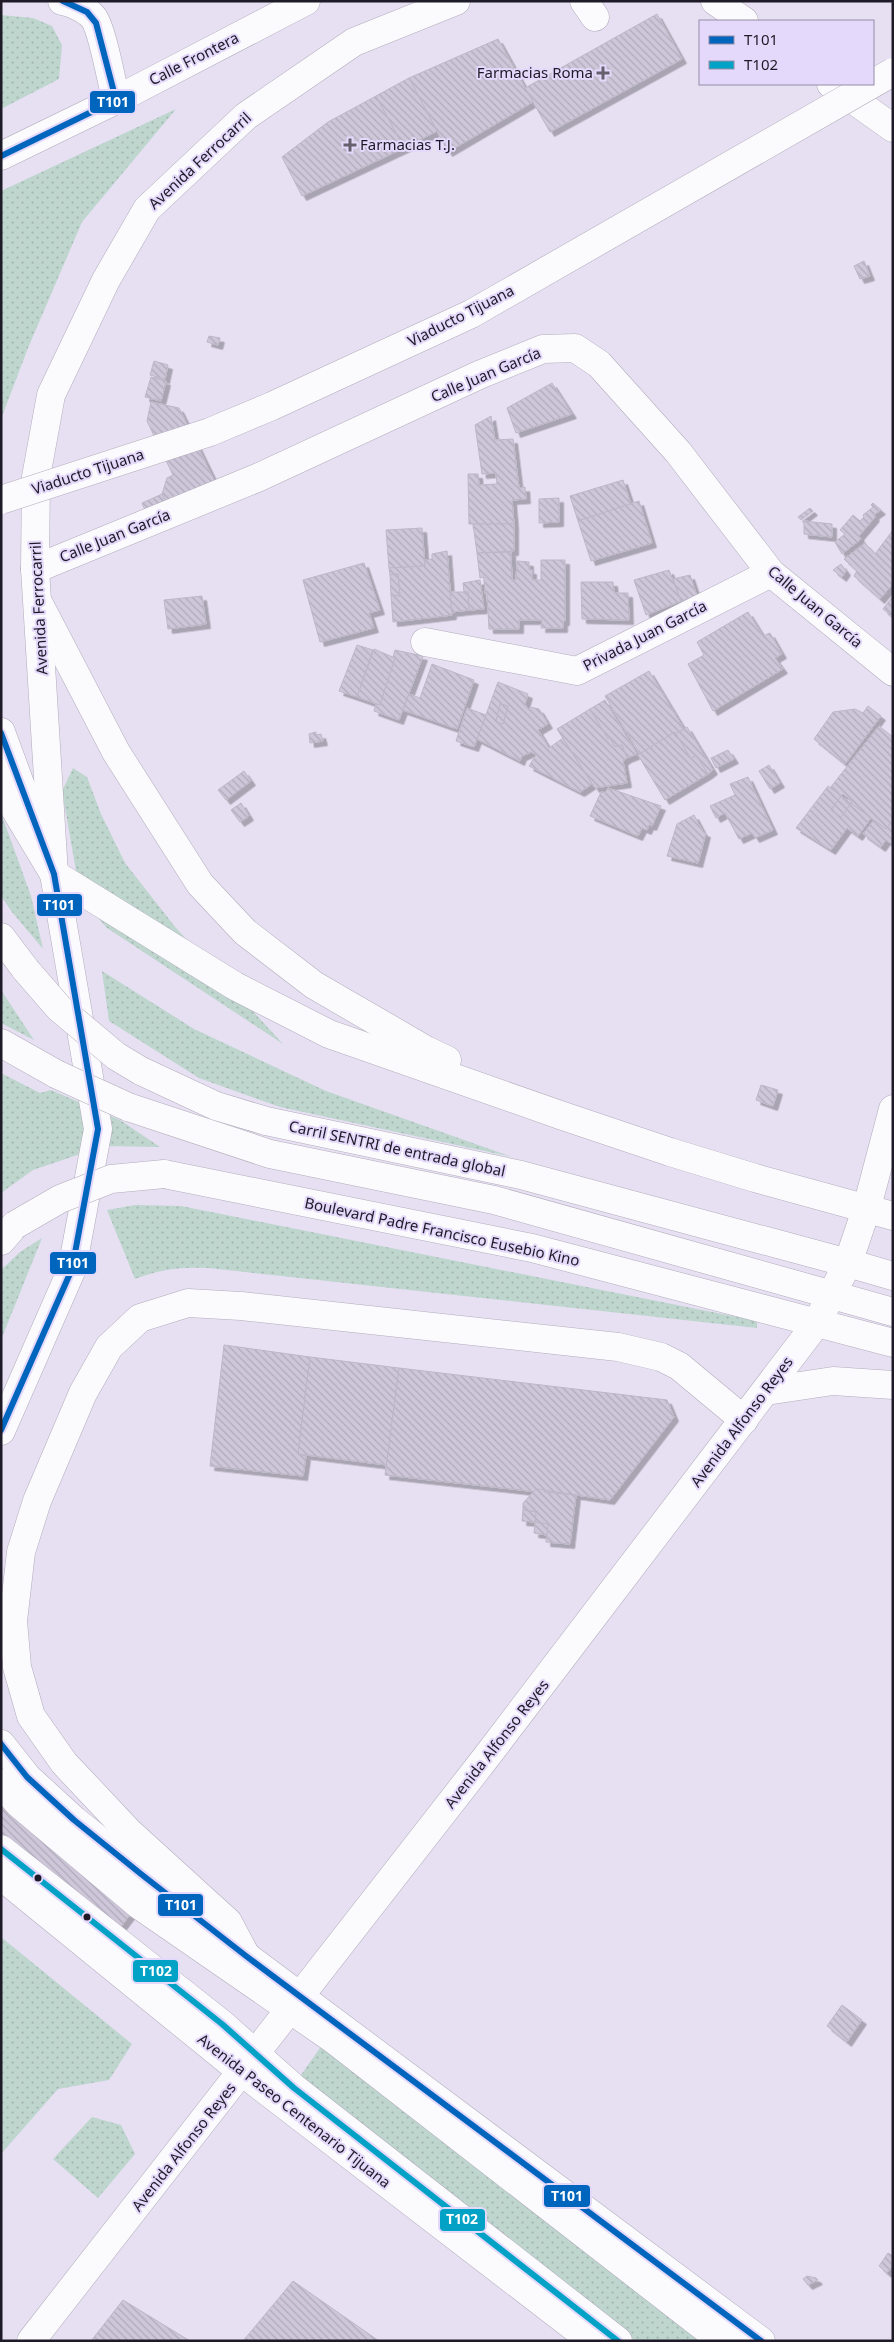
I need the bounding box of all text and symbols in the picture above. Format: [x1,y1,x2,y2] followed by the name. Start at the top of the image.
[699,20,874,85] legend
[145,27,242,89] street label: Calle Frontera
[744,29,778,49] text: T101
[744,54,778,74] text: T102
[477,62,593,82] place label: Farmacias Roma
[597,67,609,79] marker: Farmacias Roma
[89,90,136,114] line badge: T101
[97,92,129,111] text: T101
[144,107,255,213] street label: Avenida Ferrocarril
[360,134,455,154] place label: Farmacias T.J.
[344,139,356,151] marker: Farmacias T.J.
[404,280,517,351] street label: Viaducto Tijuana
[428,342,544,406] street label: Calle Juan García
[29,443,146,499] street label: Viaducto Tijuana
[56,504,173,566] street label: Calle Juan García
[25,541,51,675] street label: Avenida Ferrocarril
[764,561,867,652] street label: Calle Juan García
[579,595,710,675] street label: Privada Juan García
[36,893,83,917] line badge: T101
[43,895,75,914] text: T101
[287,1115,507,1181] street label: Carril SENTRI de entrada global
[303,1192,582,1270] street label: Boulevard Padre Francisco Eusebio Kino
[49,1251,97,1275] line badge: T101
[57,1253,89,1272] text: T101
[686,1352,797,1491] street label: Avenida Alfonso Reyes
[440,1675,553,1812] street label: Avenida Alfonso Reyes
[33,1873,43,1883] unlabelled marker
[157,1893,204,1917] line badge: T101
[165,1895,197,1914] text: T101
[82,1912,92,1922] unlabelled marker
[132,1959,179,1983] line badge: T102
[140,1961,172,1980] text: T102
[194,2029,395,2192] street label: Avenida Paseo Centenario Tijuana
[127,2078,240,2215] street label: Avenida Alfonso Reyes
[543,2184,591,2208] line badge: T101
[551,2186,583,2205] text: T101
[439,2208,486,2232] line badge: T102
[446,2209,478,2228] text: T102

